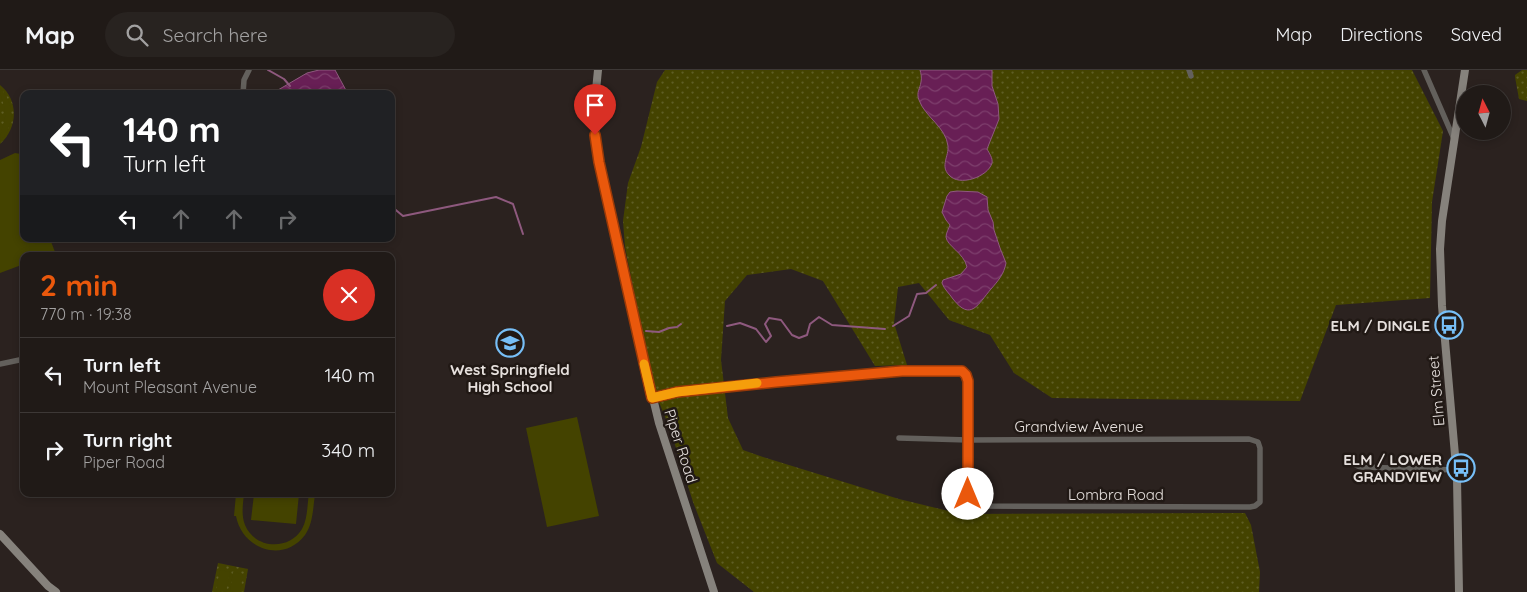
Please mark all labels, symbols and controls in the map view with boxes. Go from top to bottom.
search box [105,12,455,57]
text: Map [25,20,75,50]
icon: search [123,21,151,49]
text: Search here [163,23,268,47]
text: Map [1275,23,1312,46]
text: Directions [1340,23,1423,46]
text: Saved [1451,23,1502,46]
pin [574,84,616,135]
north arrow [1456,85,1511,140]
map controls [1456,85,1511,140]
icon: arrive [581,91,609,119]
text: 140 m [123,107,221,151]
icon: left [40,110,105,175]
text: Turn left [123,150,206,178]
icon: left [114,205,142,233]
icon: ahead [167,205,195,233]
icon: ahead [220,205,248,233]
icon: right [273,205,301,233]
text: 2 min [40,266,118,304]
button: close [323,269,375,321]
text: 770 m · 19:38 [40,304,132,324]
bus stop icon: ELM / DINGLE [1434,310,1464,340]
place label: ELM / DINGLE [1330,316,1430,335]
school or university icon: West Springfield High School [495,328,525,358]
text: Turn left [83,353,161,377]
street label: Elm Street [1423,355,1449,427]
place label: West Springfield High School [450,360,570,396]
icon: left [40,361,68,389]
text: 140 m [324,363,375,387]
text: Mount Pleasant Avenue [83,377,257,397]
street label: Piper Road [660,407,702,485]
street label: Grandview Avenue [1014,417,1144,436]
text: Turn right [83,428,172,452]
icon: right [40,436,68,464]
text: 340 m [321,438,375,462]
place label: ELM / LOWER GRANDVIEW [1343,450,1442,486]
text: Piper Road [83,452,165,472]
bus stop icon: ELM / LOWER GRANDVIEW [1446,453,1476,483]
position arrow [941,467,993,519]
street label: Lombra Road [1068,485,1164,504]

